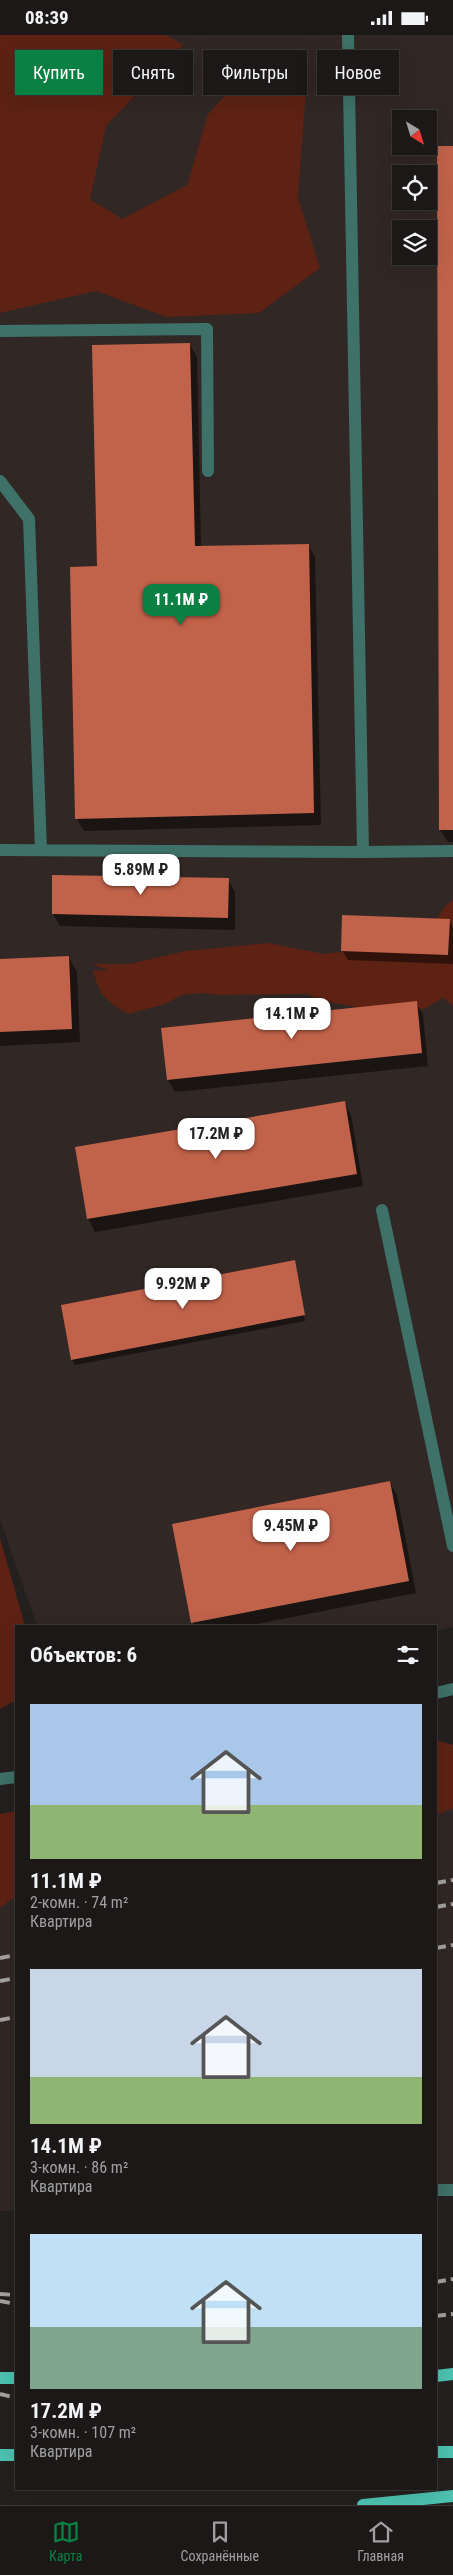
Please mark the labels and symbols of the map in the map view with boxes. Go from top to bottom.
north arrow [392,110,438,155]
pin: 11.1M ₽ [135,583,227,626]
pin: 5.89M ₽ [95,853,187,896]
pin: 14.1M ₽ [246,997,338,1040]
pin: 17.2M ₽ [170,1117,262,1160]
pin: 9.92M ₽ [137,1267,229,1310]
pin: 9.45M ₽ [245,1509,337,1552]

